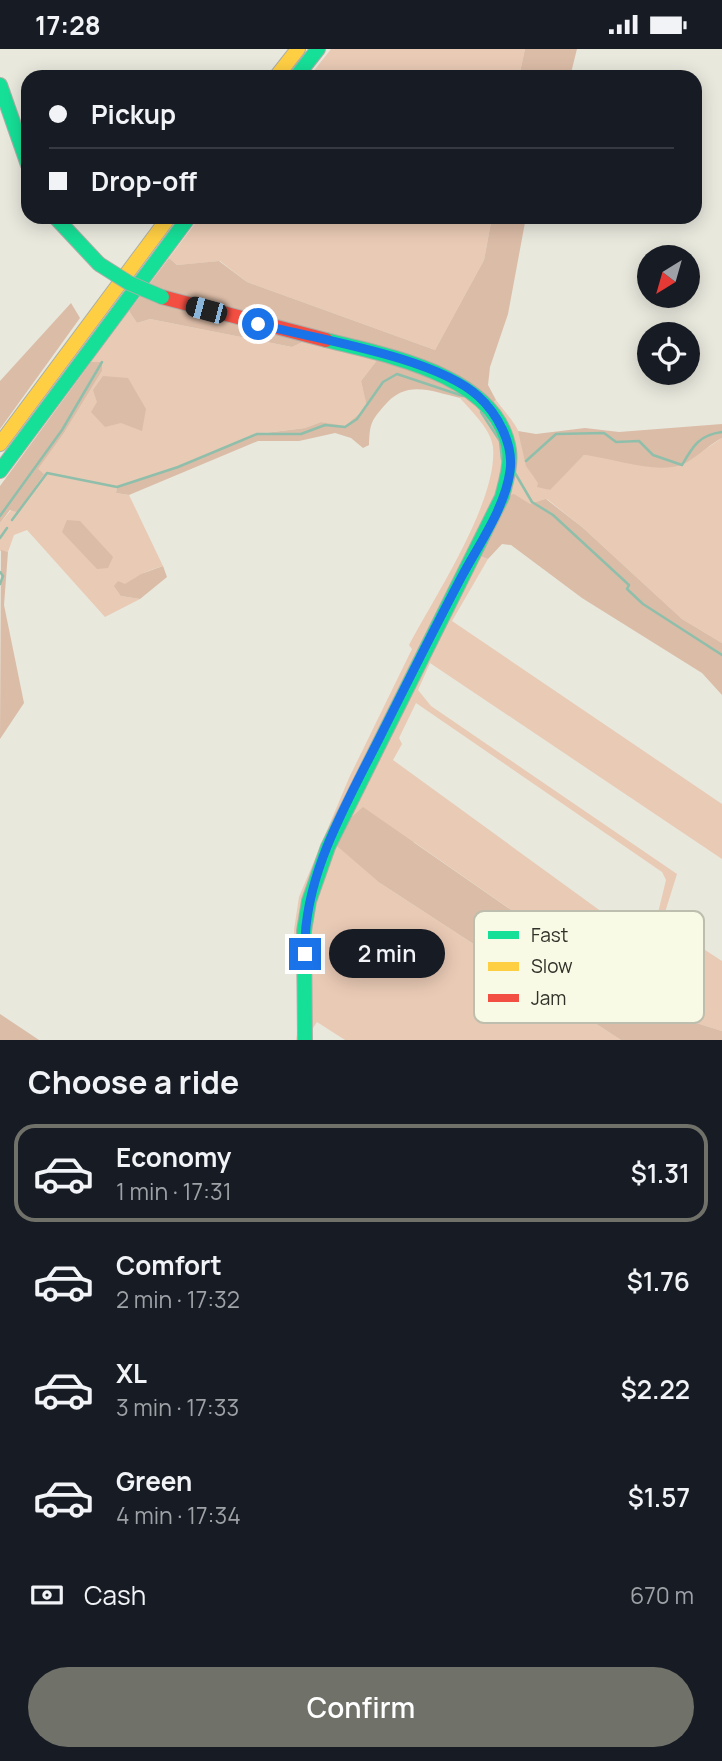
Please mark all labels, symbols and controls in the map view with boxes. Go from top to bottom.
text: 17:28 [35,7,101,43]
text: Pickup [91,96,176,132]
text: Drop-off [91,163,197,199]
north arrow [637,245,700,308]
map controls [637,245,700,385]
car [183,294,230,326]
route start [242,308,274,340]
button: locate [637,322,700,385]
legend [474,911,704,1023]
text: Fast [531,922,568,948]
callout: 2 min [330,929,445,979]
text: 2 min [358,937,416,969]
route end [289,938,321,970]
text: Slow [531,953,573,979]
text: Jam [531,985,566,1011]
text: Choose a ride [28,1060,239,1104]
text: Economy [116,1139,231,1175]
icon: car [32,1142,95,1205]
text: $1.31 [631,1155,690,1191]
text: 1 min · 17:31 [116,1175,232,1207]
text: Comfort [116,1247,222,1283]
icon: car [32,1250,95,1313]
text: $1.76 [627,1263,690,1299]
text: 2 min · 17:32 [116,1283,240,1315]
text: XL [116,1355,147,1391]
icon: car [32,1358,95,1421]
text: $2.22 [621,1371,690,1407]
text: 3 min · 17:33 [116,1391,239,1423]
text: Green [116,1463,192,1499]
icon: car [32,1466,95,1529]
text: $1.57 [628,1479,690,1515]
text: 4 min · 17:34 [116,1499,241,1531]
icon: cash [28,1576,66,1614]
text: Cash [84,1577,146,1613]
text: 670 m [630,1579,694,1611]
button: Confirm [28,1667,694,1747]

